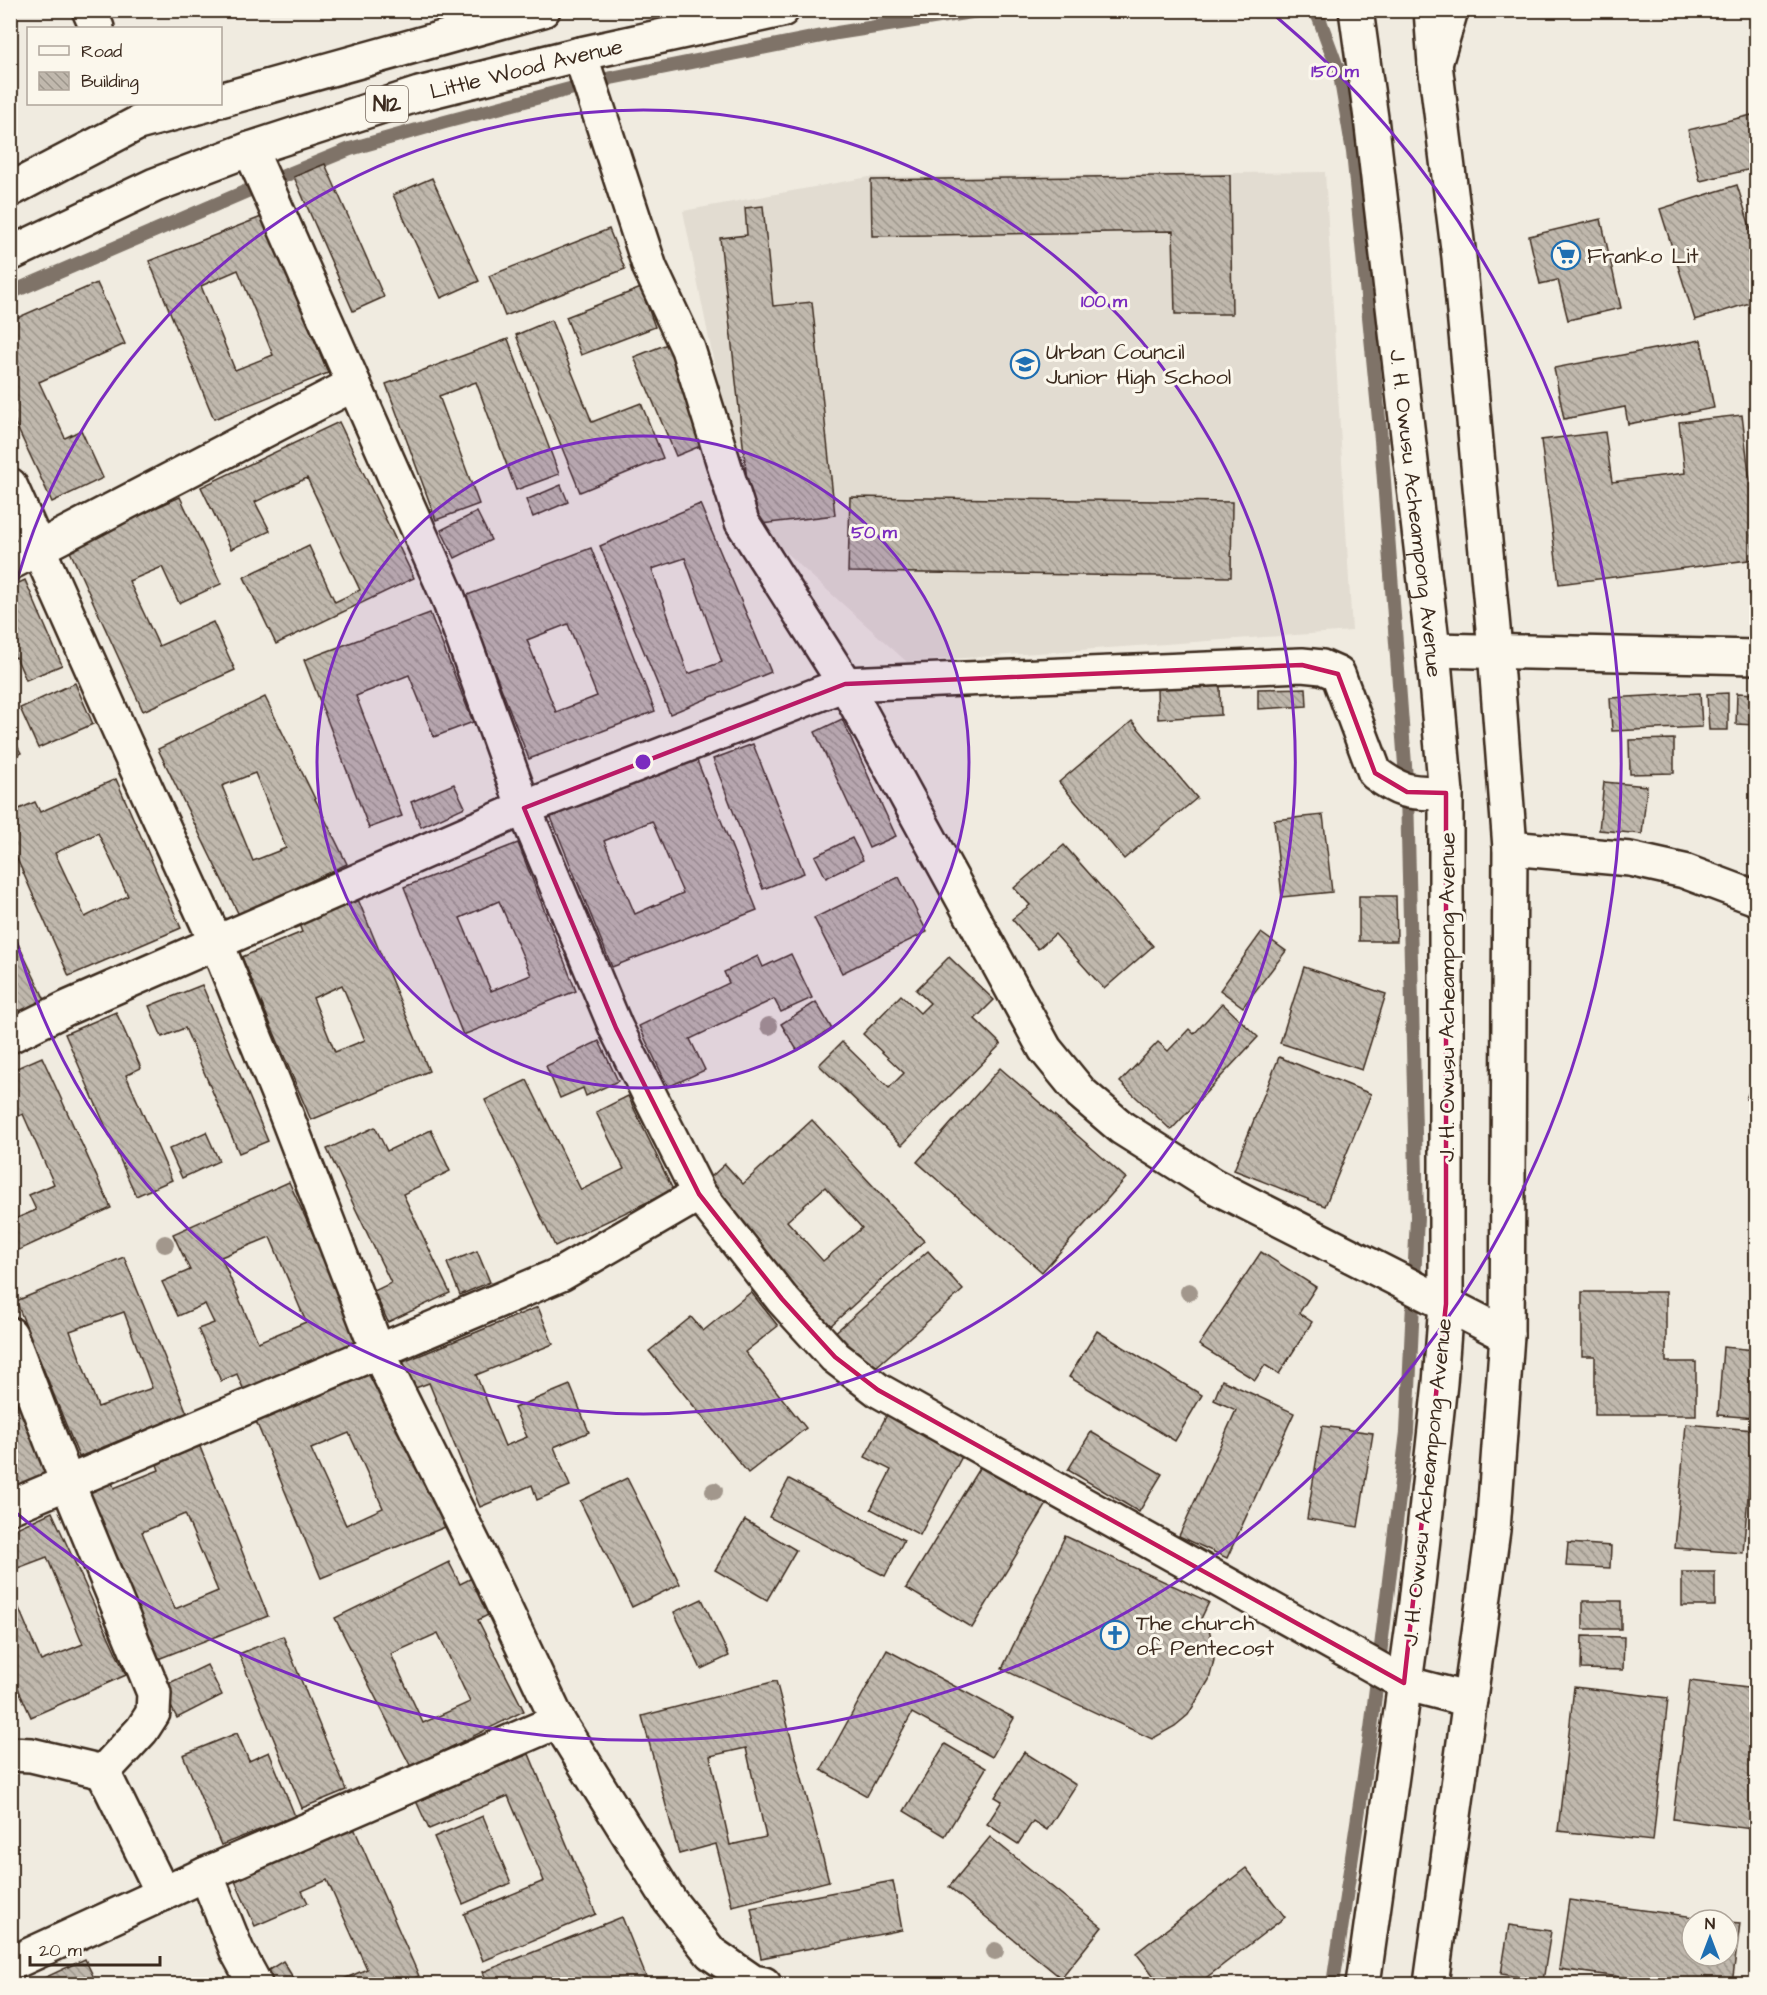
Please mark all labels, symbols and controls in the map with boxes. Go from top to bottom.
legend [27,27,222,105]
street label: Little Wood Avenue [427,31,626,108]
text: Road [81,39,122,64]
text: 150 m [1311,59,1360,84]
text: Building [81,69,139,95]
road number: N12 [366,86,408,122]
supermarket icon: Franko Lit [1550,239,1582,271]
place label: Franko Lit [1587,241,1699,272]
text: 100 m [1081,289,1128,314]
place label: Urban Council Junior High School [1046,337,1231,394]
school or university icon: Urban Council Junior High School [1009,348,1041,380]
street label: J. H. Owusu Acheampong Avenue [1381,348,1449,679]
text: 50 m [851,520,898,545]
centre of rings [633,752,653,772]
street label: J. H. Owusu Acheampong Avenue [1432,832,1464,1162]
street label: J. H. Owusu Acheampong Avenue [1395,1316,1461,1648]
place label: The church of Pentecost [1136,1608,1274,1664]
church icon: The church of Pentecost [1099,1619,1131,1651]
north arrow [1680,1908,1740,1968]
text: N [1705,1913,1715,1935]
scale bar [30,1929,160,1967]
text: 20 m [39,1938,82,1963]

